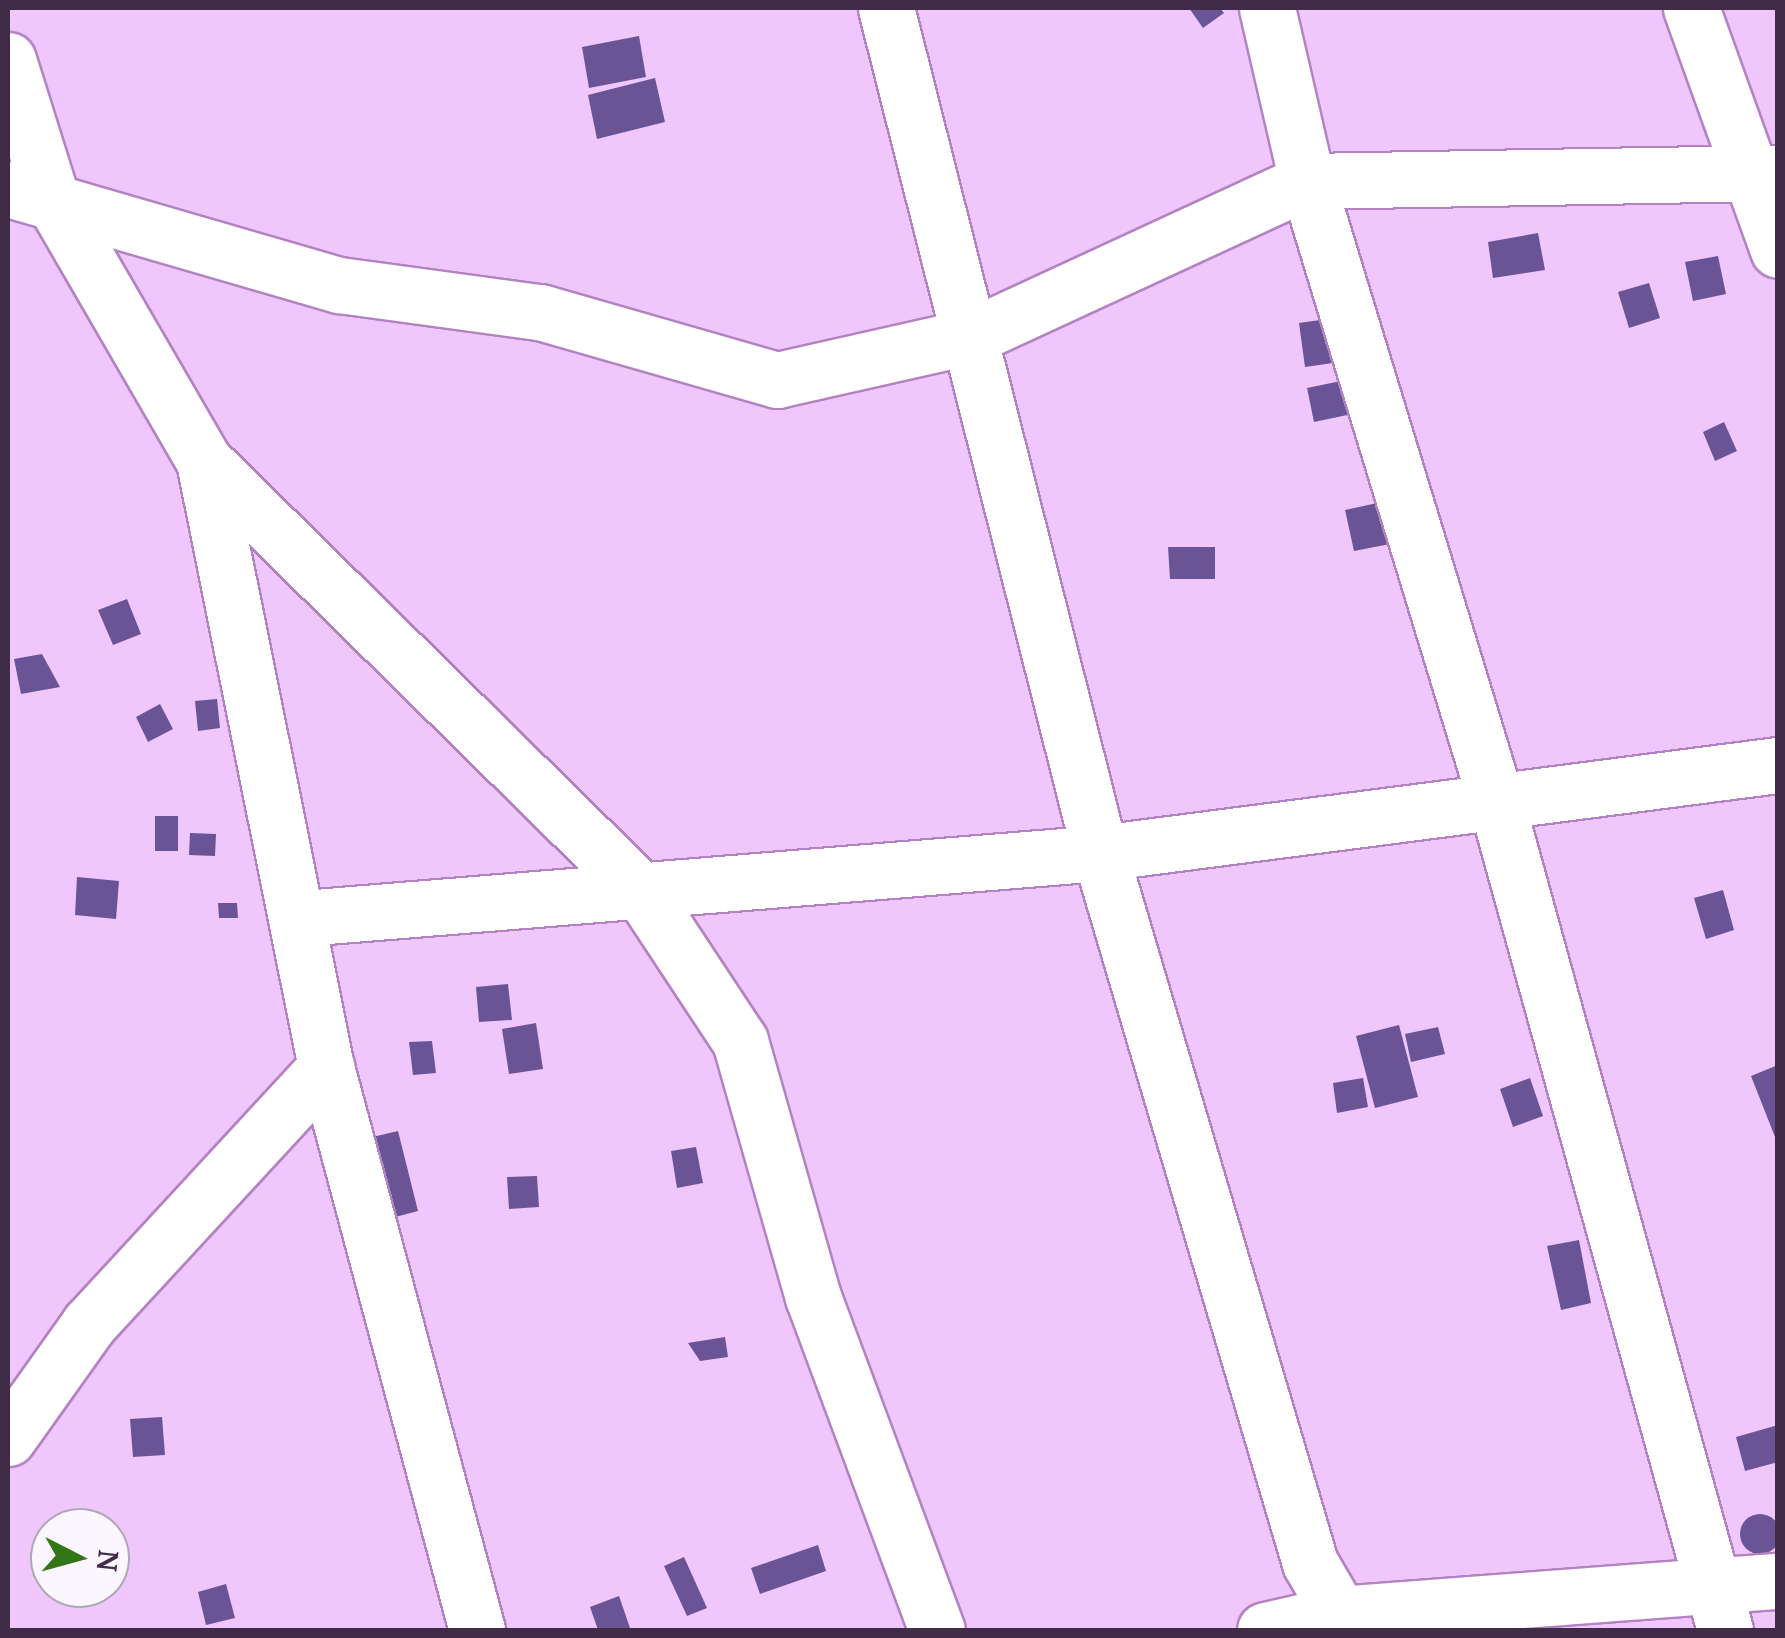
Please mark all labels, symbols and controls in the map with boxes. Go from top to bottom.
north arrow [30,1508,130,1608]
text: N [89,1548,128,1573]

